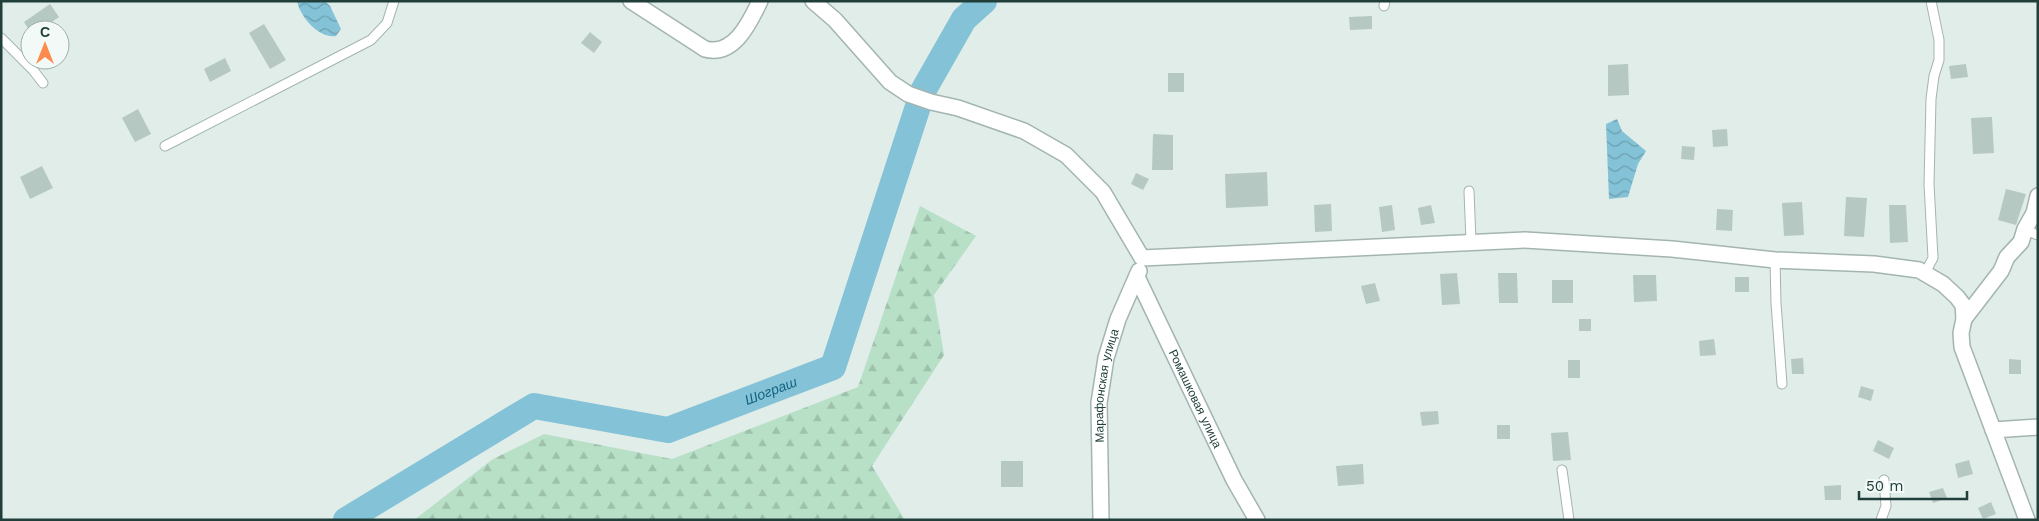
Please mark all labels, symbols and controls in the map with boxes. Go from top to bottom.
north arrow [20,20,70,70]
text: С [40,24,50,40]
street label: Марафонская улица [1092,327,1122,443]
street label: Ромашковая улица [1166,347,1225,451]
water label: Шограш [742,373,800,408]
scale bar [1859,468,1966,500]
text: 50 m [1866,477,1903,495]

